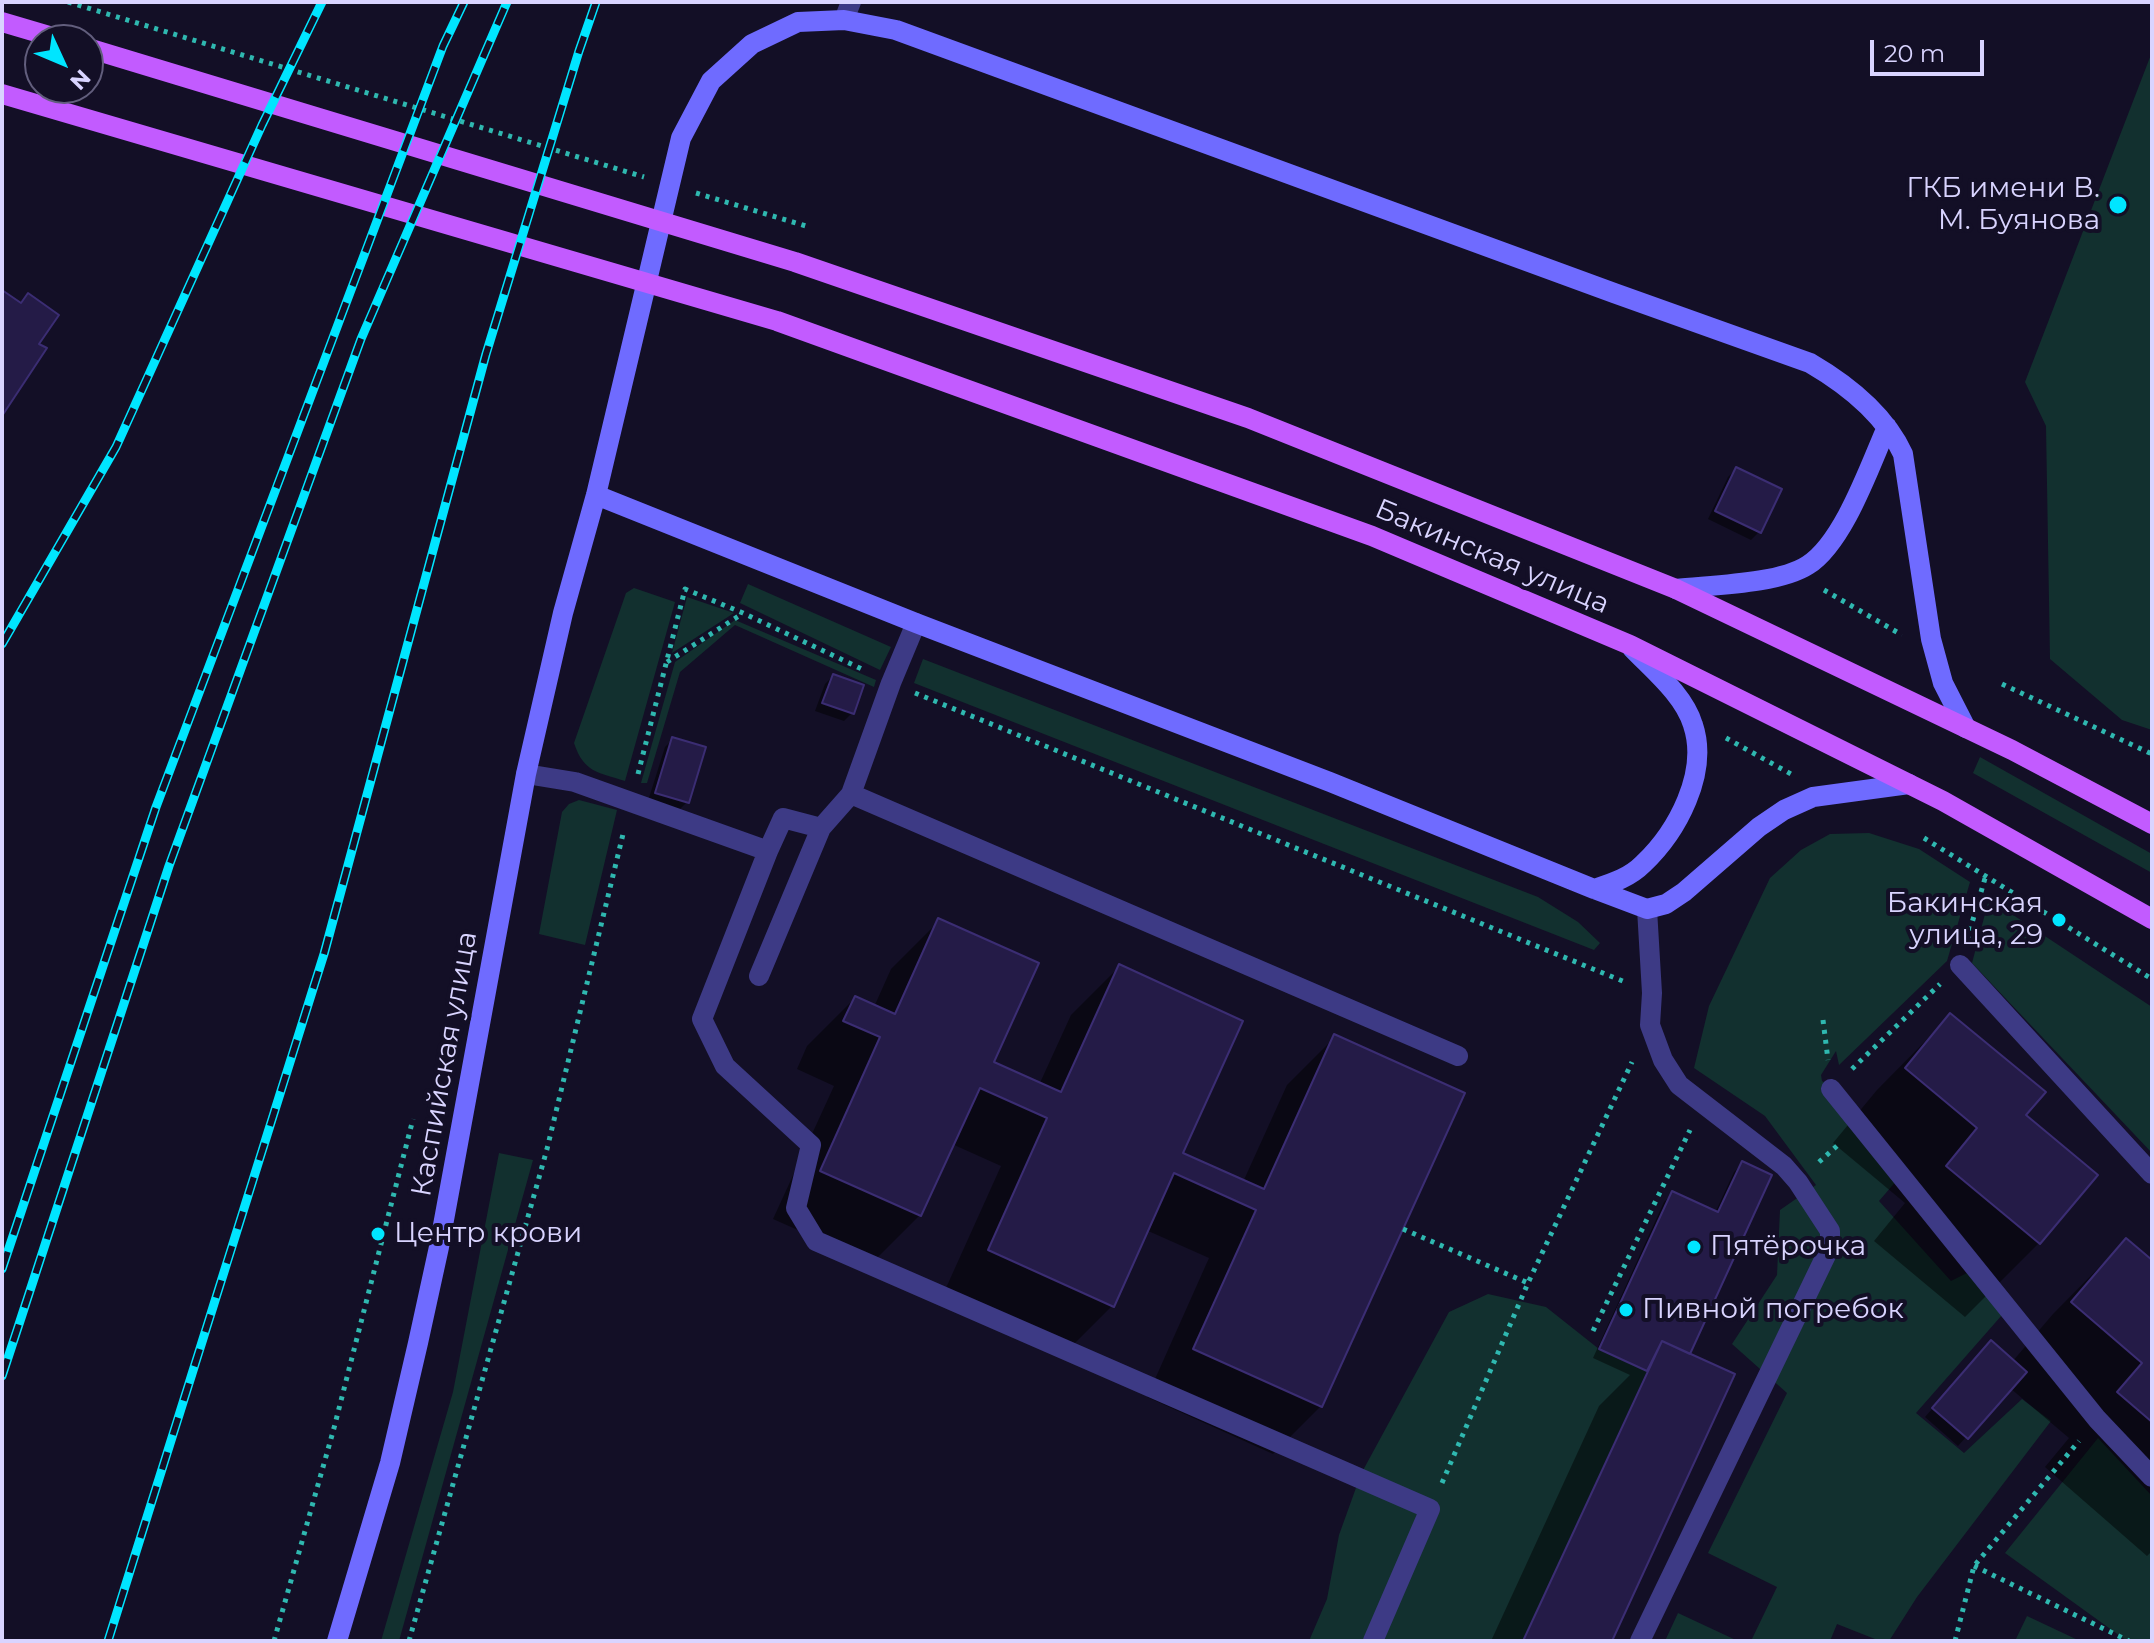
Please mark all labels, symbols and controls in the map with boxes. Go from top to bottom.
north arrow [24,24,104,104]
scale bar [1874,24,1988,74]
text: 20 m [1884,39,1945,68]
text: N [64,64,96,95]
place label: ГКБ имени В. М. Буянова [1906,172,2100,238]
marker: ГКБ имени В. М. Буянова [2107,194,2129,216]
street label: Бакинская улица [1370,493,1614,621]
place label: Бакинская улица, 29 [1887,887,2043,953]
marker: Бакинская улица, 29 [2050,911,2068,929]
street label: Каспийская улица [405,929,485,1199]
place label: Центр крови [394,1217,582,1251]
marker: Центр крови [369,1225,387,1243]
place label: Пятёрочка [1710,1230,1866,1264]
marker: Пятёрочка [1685,1238,1703,1256]
place label: Пивной погребок [1642,1293,1904,1327]
marker: Пивной погребок [1617,1301,1635,1319]

